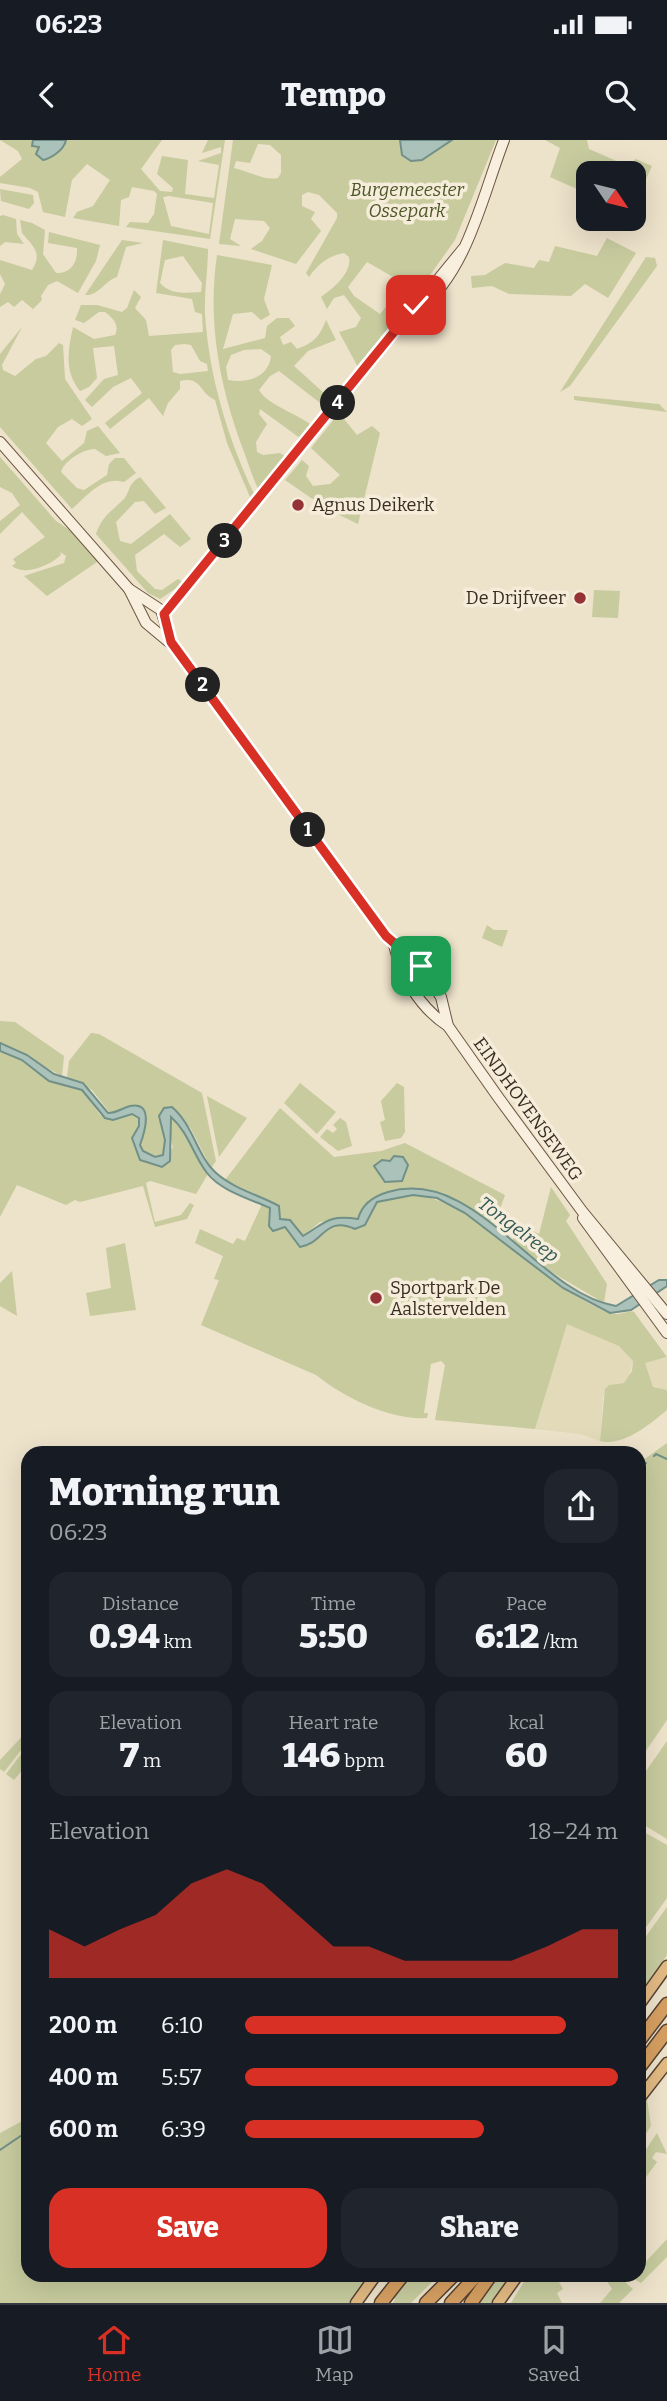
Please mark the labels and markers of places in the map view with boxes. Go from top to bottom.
pin [386,275,446,335]
pin: 4 [320,386,356,420]
place label: Agnus Deikerk [312,494,435,516]
marker: Agnus Deikerk [290,497,306,513]
pin: 3 [208,524,243,558]
place label: De Drijfveer [466,587,566,609]
marker: De Drijfveer [572,590,588,606]
pin: 2 [186,668,220,702]
pin: 1 [290,812,326,848]
pin [391,936,451,996]
place label: Sportpark De Aalstervelden [390,1277,507,1320]
marker: Sportpark De Aalstervelden [368,1290,384,1306]

